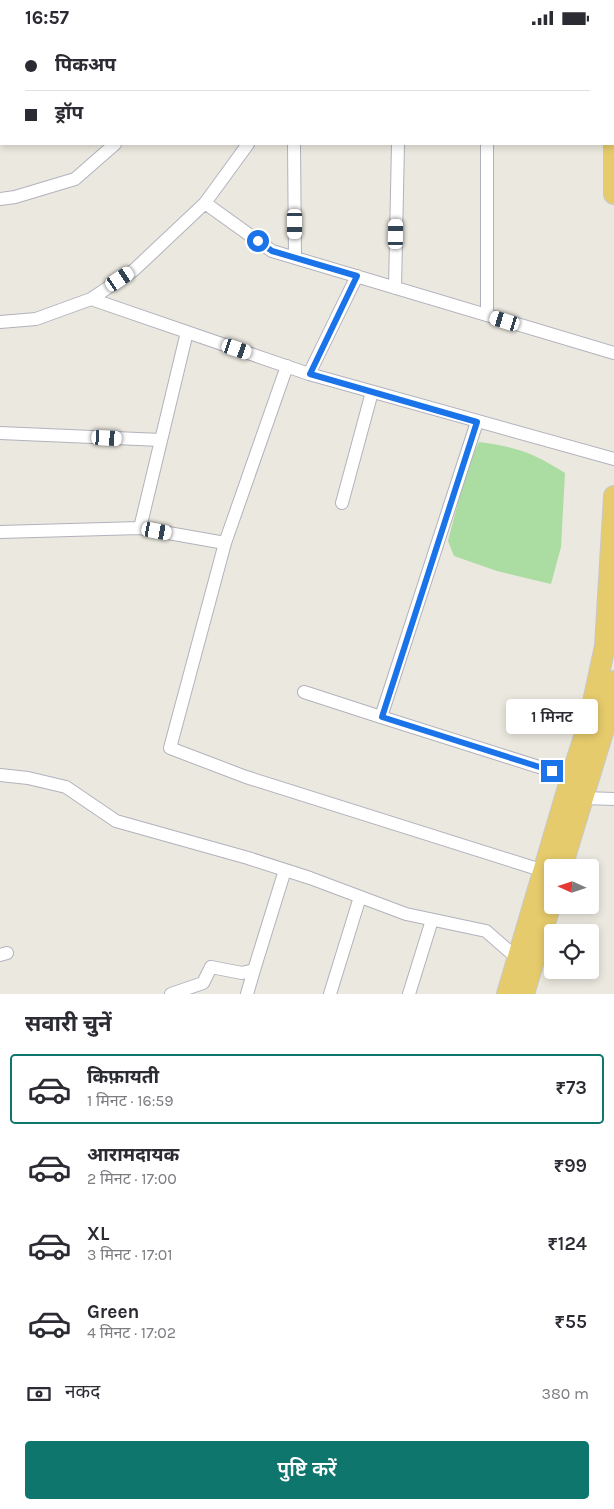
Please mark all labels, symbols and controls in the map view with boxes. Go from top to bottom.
text: 16:57 [25,7,69,29]
text: पिकअप [55,54,116,76]
text: ड्रॉप [55,102,83,124]
car [287,209,302,239]
car [388,219,403,249]
route start [247,230,269,252]
car [103,264,136,294]
car [488,309,521,333]
car [220,337,253,361]
car [91,430,122,446]
car [140,521,173,541]
callout: 1 मिनट [506,699,598,733]
text: 1 मिनट [531,707,573,726]
route end [541,760,563,782]
north arrow [544,859,599,914]
map controls [544,859,599,979]
button: locate [544,924,599,979]
text: सवारी चुनें [25,1011,112,1037]
text: किफ़ायती [87,1066,159,1088]
icon: car [27,1067,72,1112]
text: ₹73 [555,1077,587,1099]
text: 1 मिनट · 16:59 [87,1091,174,1110]
text: आरामदायक [87,1144,179,1166]
icon: car [27,1145,72,1190]
text: ₹99 [553,1155,587,1177]
text: 2 मिनट · 17:00 [87,1169,177,1188]
icon: car [27,1223,72,1268]
text: XL [87,1223,109,1245]
text: ₹124 [547,1233,587,1255]
text: 3 मिनट · 17:01 [87,1245,173,1264]
icon: car [27,1301,72,1346]
text: Green [87,1301,139,1323]
text: ₹55 [554,1311,587,1333]
text: 4 मिनट · 17:02 [87,1323,176,1342]
icon: cash [25,1380,53,1408]
text: नकद [65,1381,100,1403]
text: 380 m [541,1384,589,1403]
button: पुष्टि करें [25,1441,589,1499]

